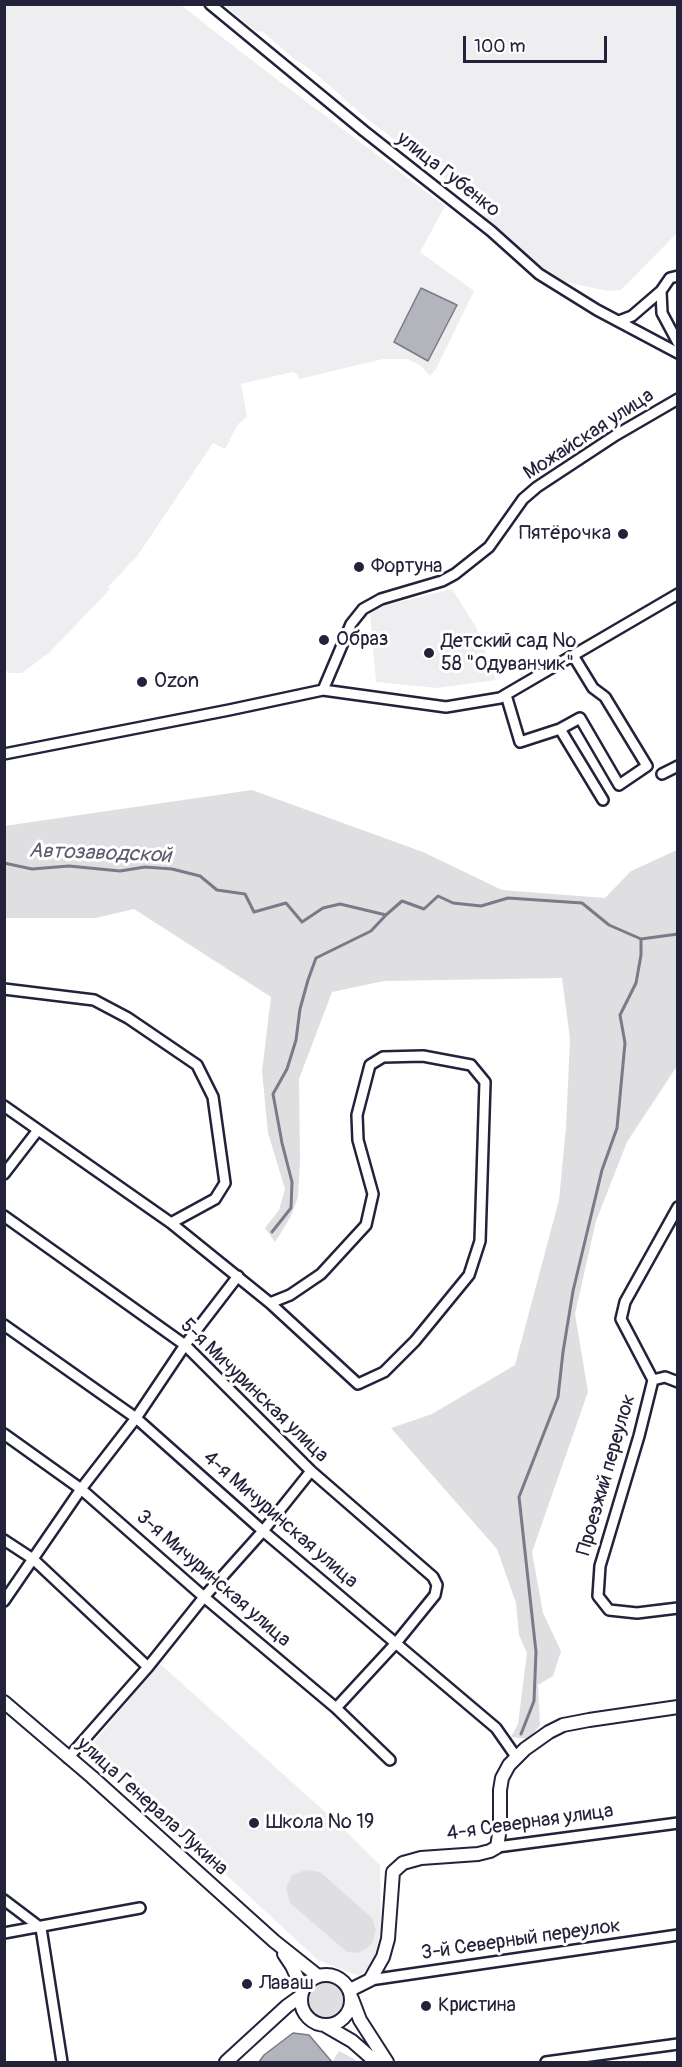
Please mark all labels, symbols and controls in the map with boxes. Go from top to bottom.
scale bar [466,24,610,62]
text: 100 m [474,35,526,58]
street label: улица Губенко [392,127,504,223]
street label: Можайская улица [519,384,659,486]
place label: Пятёрочка [519,522,611,546]
marker: Пятёрочка [616,527,630,541]
place label: Фортуна [371,555,442,579]
marker: Фортуна [352,560,366,574]
place label: Образ [336,628,389,652]
place label: Детский сад № 58 "Одуванчик" [441,630,576,677]
marker: Образ [317,633,331,647]
marker: Детский сад № 58 "Одуванчик" [422,646,436,660]
place label: Ozon [154,670,199,694]
marker: Ozon [135,675,149,689]
water label: Автозаводской [28,839,172,869]
street label: 5-я Мичуринская улица [175,1314,333,1468]
street label: Проезжий переулок [572,1392,642,1558]
street label: 4-я Мичуринская улица [198,1446,362,1594]
street label: 3-я Мичуринская улица [131,1505,295,1653]
street label: улица Генерала Лукина [71,1733,233,1881]
street label: 4-я Северная улица [445,1799,615,1847]
place label: Школа № 19 [266,1811,374,1835]
marker: Школа № 19 [247,1816,261,1830]
street label: 3-й Северный переулок [420,1914,622,1966]
place label: Лаваш [259,1972,314,1996]
marker: Лаваш [240,1977,254,1991]
place label: Кристина [438,1994,516,2018]
marker: Кристина [419,1999,433,2013]

